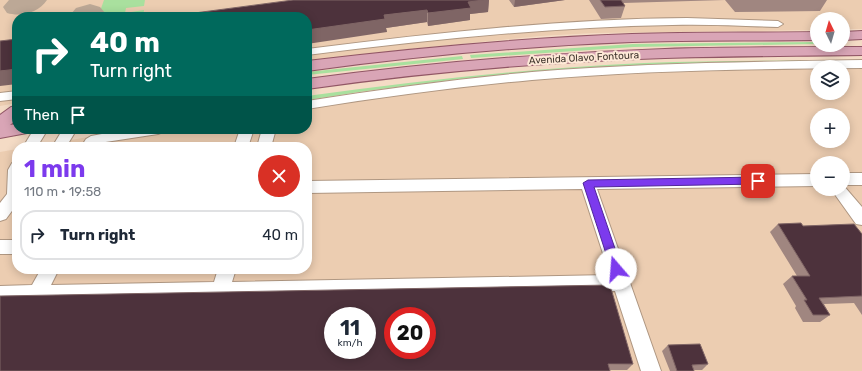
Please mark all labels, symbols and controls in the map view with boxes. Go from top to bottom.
north arrow [810,12,850,52]
map controls [810,12,850,196]
text: 40 m [90,26,160,59]
icon: right [24,28,76,80]
street label: Avenida Olavo Fontoura [529,49,639,67]
text: Turn right [90,60,172,82]
button: layers [810,60,850,100]
icon: arrive [67,104,89,126]
text: Then [24,106,59,124]
button: + [810,108,850,148]
text: 1 min [24,155,85,183]
button: close [258,155,300,197]
button: − [810,156,850,196]
pin [741,164,775,198]
icon: arrive [747,170,769,192]
text: 110 m · 19:58 [24,184,101,199]
icon: right [26,224,48,246]
text: Turn right [60,226,135,244]
text: 40 m [262,226,298,244]
position arrow [595,248,637,290]
speed limit sign: 20 [384,307,436,359]
text: 11 [340,316,360,340]
text: km/h [338,337,362,349]

